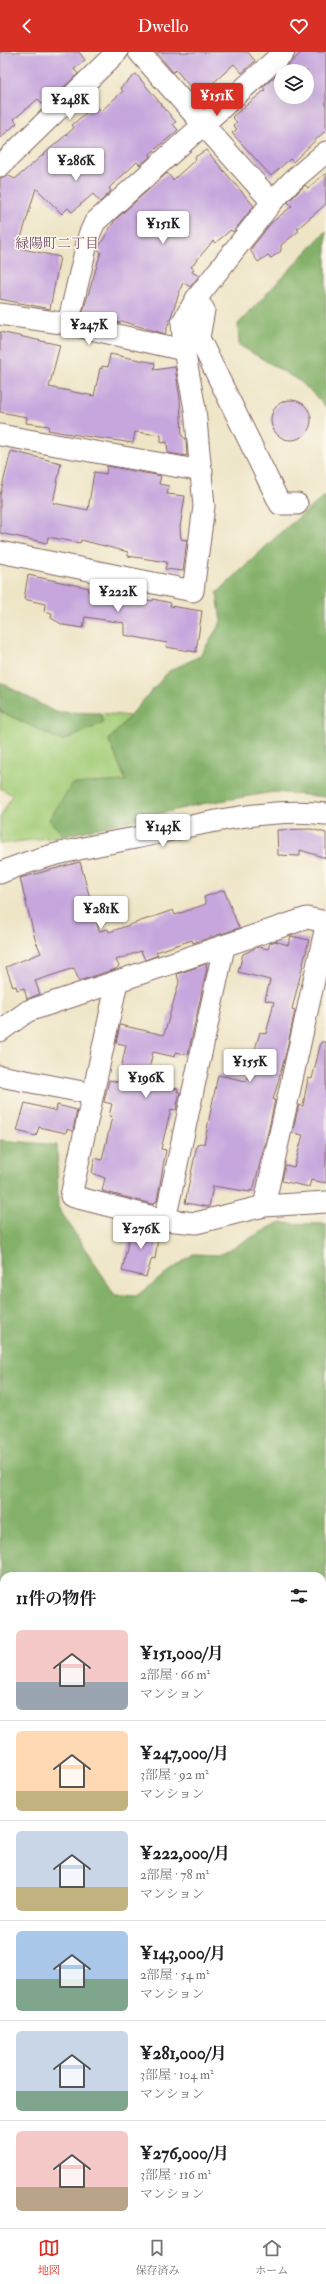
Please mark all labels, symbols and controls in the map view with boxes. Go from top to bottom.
icon: back [16,15,38,37]
text: Dwello [138,15,188,38]
icon: heart [288,15,310,37]
map controls [274,64,314,104]
button: layers [274,64,314,104]
pin: ¥151K [189,83,245,117]
pin: ¥248K [42,87,98,121]
text: ¥151K [200,88,234,104]
text: ¥248K [51,92,89,108]
pin: ¥286K [48,148,104,182]
text: ¥286K [57,153,95,169]
pin: ¥151K [135,211,191,245]
text: ¥151K [146,216,180,232]
district label: 緑陽町二丁目 [15,235,99,252]
pin: ¥247K [61,312,117,346]
text: ¥247K [70,317,108,333]
pin: ¥222K [90,579,146,613]
text: ¥222K [99,584,137,600]
pin: ¥143K [135,814,191,848]
text: ¥143K [145,819,181,835]
pin: ¥281K [73,896,129,930]
text: ¥281K [83,901,119,917]
pin: ¥155K [222,1049,278,1083]
text: ¥155K [233,1054,267,1070]
pin: ¥196K [118,1065,174,1099]
text: ¥196K [128,1070,164,1086]
pin: ¥276K [113,1216,169,1250]
text: ¥276K [122,1221,160,1237]
icon: filters [288,1585,310,1607]
text: 11件の物件 [16,1588,96,1609]
text: ¥151,000/月 [140,1643,224,1664]
icon: home [48,1646,96,1694]
text: 2部屋 · 66 m² [140,1667,210,1683]
text: マンション [140,1686,204,1702]
text: ¥247,000/月 [140,1743,229,1764]
icon: home [48,1747,96,1795]
text: 3部屋 · 92 m² [140,1767,209,1783]
text: マンション [140,1786,204,1802]
text: ¥222,000/月 [140,1843,230,1864]
icon: home [48,1847,96,1895]
text: 2部屋 · 78 m² [140,1867,209,1883]
text: マンション [140,1886,204,1902]
text: ¥143,000/月 [140,1943,226,1964]
icon: home [48,1947,96,1995]
text: 2部屋 · 54 m² [140,1967,210,1983]
text: マンション [140,1986,204,2002]
text: ¥281,000/月 [140,2043,227,2064]
icon: home [48,2047,96,2095]
text: 3部屋 · 104 m² [140,2067,214,2083]
text: マンション [140,2086,204,2102]
text: ¥276,000/月 [140,2143,229,2164]
icon: home [48,2147,96,2195]
text: 3部屋 · 116 m² [140,2167,211,2183]
text: マンション [140,2186,204,2202]
tab: 地図 [38,2237,60,2277]
tab: 保存済み [135,2237,179,2277]
tab: ホーム [255,2237,288,2277]

